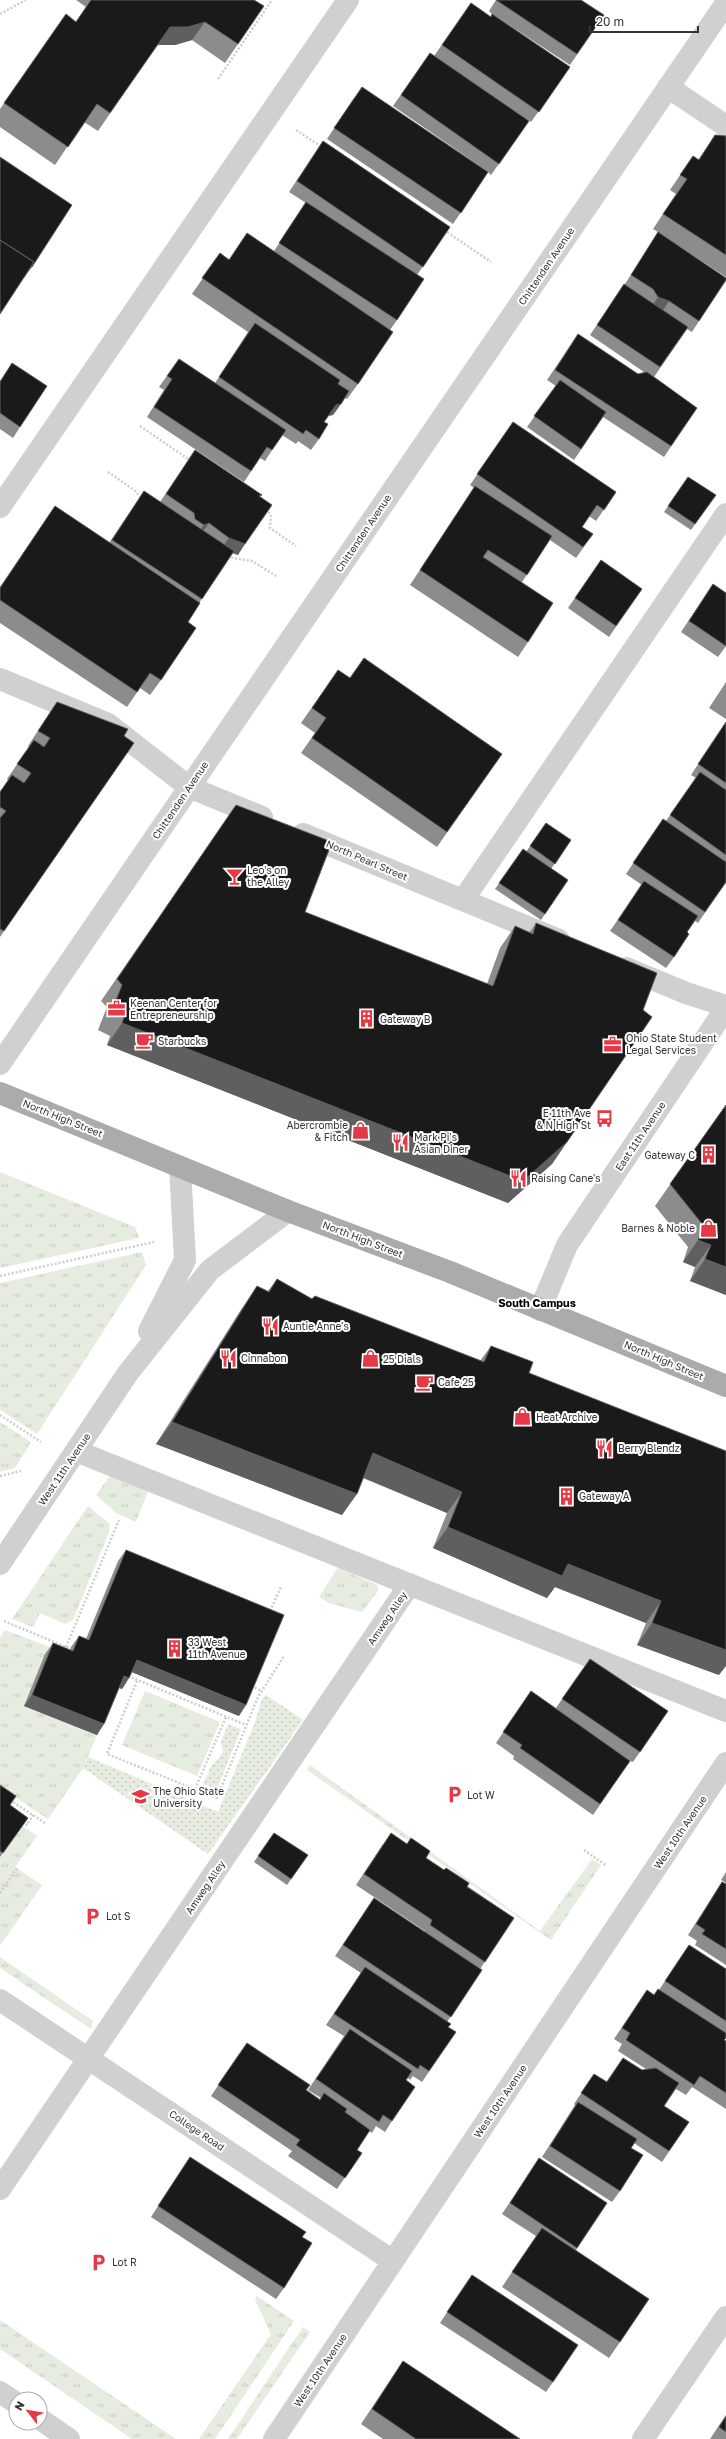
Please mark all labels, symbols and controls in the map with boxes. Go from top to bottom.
scale bar [590,8,698,34]
text: 20 m [596,14,624,29]
street label: Chittenden Avenue [515,225,577,307]
street label: Chittenden Avenue [332,492,394,574]
street label: Chittenden Avenue [149,759,211,841]
street label: North Pearl Street [324,837,410,883]
place label: Leo's on the Alley [247,864,290,888]
bar icon: Leo's on the Alley [224,866,244,886]
place label: Keenan Center for Entrepreneurship [130,997,217,1021]
office icon: Keenan Center for Entrepreneurship [107,999,127,1019]
building icon: Gateway B [357,1009,377,1029]
place label: Gateway B [380,1013,431,1025]
cafe icon: Starbucks [135,1031,155,1051]
place label: Ohio State Student Legal Services [626,1032,717,1056]
office icon: Ohio State Student Legal Services [603,1034,623,1054]
place label: Starbucks [158,1035,206,1047]
street label: North High Street [21,1097,105,1139]
street label: East 11th Avenue [612,1099,668,1173]
place label: E 11th Ave & N High St [536,1107,591,1131]
bus stop icon: E 11th Ave & N High St [594,1109,614,1129]
place label: Abercrombie & Fitch [287,1119,348,1143]
shop icon: Abercrombie & Fitch [351,1121,371,1141]
place label: Mark Pi's Asian Diner [414,1131,469,1155]
restaurant icon: Mark Pi's Asian Diner [391,1133,411,1153]
building icon: Gateway C [698,1145,718,1165]
place label: Gateway C [644,1149,695,1161]
restaurant icon: Raising Cane's [508,1168,528,1188]
place label: Raising Cane's [531,1172,601,1184]
street label: North High Street [321,1218,405,1260]
shop icon: Barnes & Noble [698,1218,718,1238]
place label: Barnes & Noble [621,1222,695,1234]
district label: South Campus [498,1296,576,1309]
restaurant icon: Auntie Anne's [260,1316,280,1336]
place label: Auntie Anne's [283,1320,349,1332]
street label: North High Street [623,1338,705,1382]
restaurant icon: Cinnabon [218,1348,238,1368]
shop icon: 25 Dials [360,1349,380,1369]
place label: Cinnabon [241,1352,287,1364]
place label: 25 Dials [383,1353,421,1365]
cafe icon: Cafe 25 [415,1372,435,1392]
place label: Cafe 25 [438,1376,474,1388]
shop icon: Heat Archive [513,1407,533,1427]
place label: Heat Archive [536,1411,598,1423]
street label: West 11th Avenue [35,1430,93,1507]
restaurant icon: Berry Blendz [595,1438,615,1458]
place label: Berry Blendz [618,1442,680,1454]
building icon: Gateway A [556,1486,576,1506]
place label: Gateway A [579,1490,630,1502]
street label: Amweg Alley [365,1589,410,1647]
place label: 33 West 11th Avenue [188,1636,246,1660]
building icon: 33 West 11th Avenue [165,1638,185,1658]
place label: The Ohio State University [153,1785,224,1809]
parking icon: Lot W [444,1785,464,1805]
school or university icon: The Ohio State University [130,1787,150,1807]
place label: Lot W [467,1789,495,1801]
street label: West 10th Avenue [651,1793,709,1871]
street label: Amweg Alley [183,1858,228,1916]
parking icon: Lot S [83,1906,103,1926]
place label: Lot S [106,1910,131,1922]
street label: West 10th Avenue [471,2062,529,2140]
street label: College Road [167,2107,227,2153]
parking icon: Lot R [89,2252,109,2272]
place label: Lot R [112,2256,137,2268]
street label: West 10th Avenue [291,2331,349,2409]
north arrow [8,2391,48,2431]
text: N [11,2399,27,2413]

